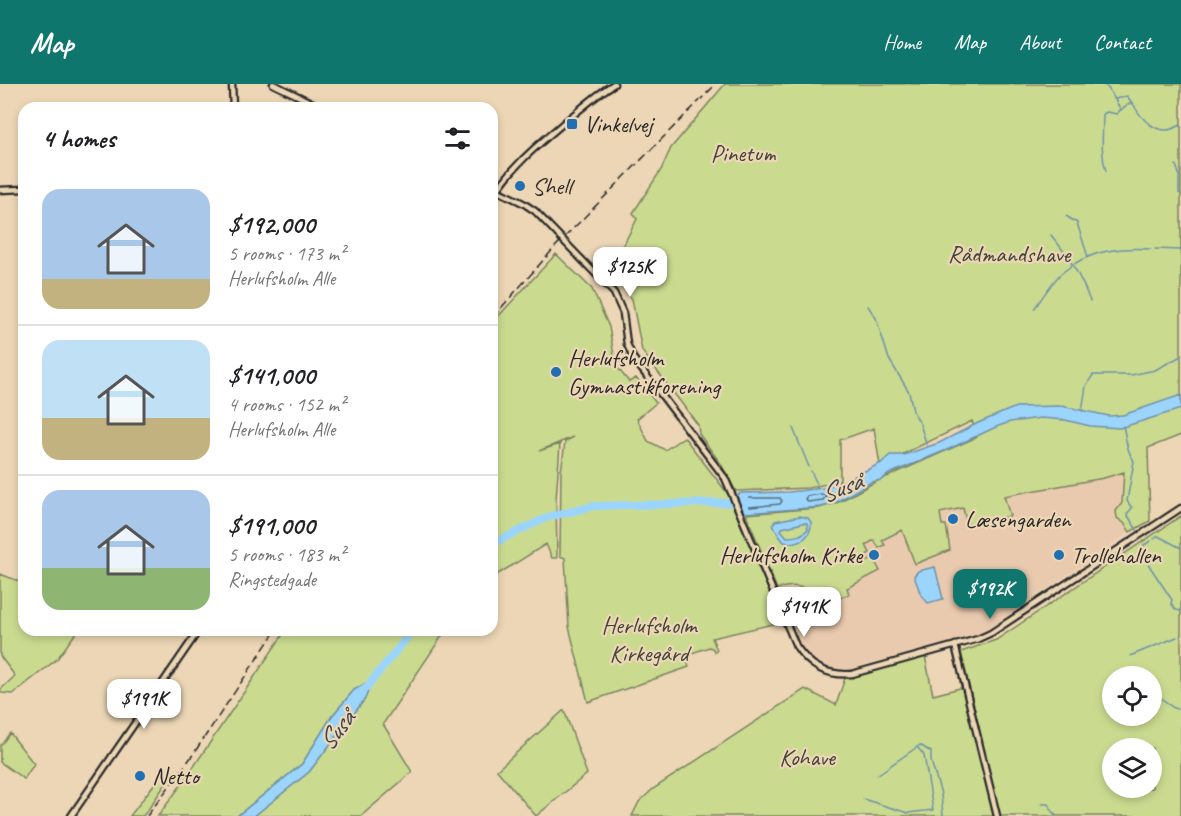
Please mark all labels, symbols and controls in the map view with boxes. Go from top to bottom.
text: Map [30,25,73,60]
text: Home [883,29,921,55]
text: Map [954,29,986,55]
text: About [1019,29,1061,55]
text: Contact [1094,29,1151,55]
place label: Vinkelvej [584,109,655,139]
marker: Vinkelvej [565,117,579,131]
text: 4 homes [42,122,115,155]
icon: filters [441,122,474,155]
park label: Pinetum [711,138,776,168]
place label: Shell [532,171,575,201]
marker: Shell [513,179,527,193]
text: $192,000 [228,208,315,241]
icon: home [90,213,162,285]
park label: Rådmandshave [948,239,1073,269]
text: 5 rooms · 173 m² [228,241,345,266]
pin: $125K [588,247,672,298]
text: $125K [607,254,653,279]
text: Herlufsholm Alle [228,266,335,291]
place label: Herlufsholm Gymnastikforening [568,343,722,401]
text: $141,000 [228,359,315,392]
icon: home [90,364,162,436]
marker: Herlufsholm Gymnastikforening [549,365,563,379]
text: 4 rooms · 152 m² [228,392,345,417]
text: Herlufsholm Alle [228,417,335,442]
water label: Suså [816,463,872,510]
place label: Læsengarden [965,504,1072,534]
text: $191,000 [228,509,315,542]
marker: Læsengarden [946,512,960,526]
icon: home [90,514,162,586]
place label: Herlufsholm Kirke [719,540,864,570]
place label: Trollehallen [1071,540,1162,570]
text: 5 rooms · 183 m² [228,542,345,567]
marker: Herlufsholm Kirke [867,548,881,562]
marker: Trollehallen [1052,548,1066,562]
text: Ringstedgade [228,567,316,592]
pin: $192K [948,569,1032,620]
text: $192K [967,576,1013,601]
pin: $141K [762,587,846,638]
text: $141K [781,594,827,619]
park label: Herlufsholm Kirkegård [602,610,699,668]
map controls [1102,666,1162,798]
button: locate [1102,666,1162,726]
pin: $191K [102,679,186,730]
text: $191K [121,686,167,711]
water label: Suså [310,699,366,757]
button: layers [1102,738,1162,798]
park label: Kohave [779,742,837,772]
place label: Netto [152,761,201,791]
marker: Netto [133,769,147,783]

